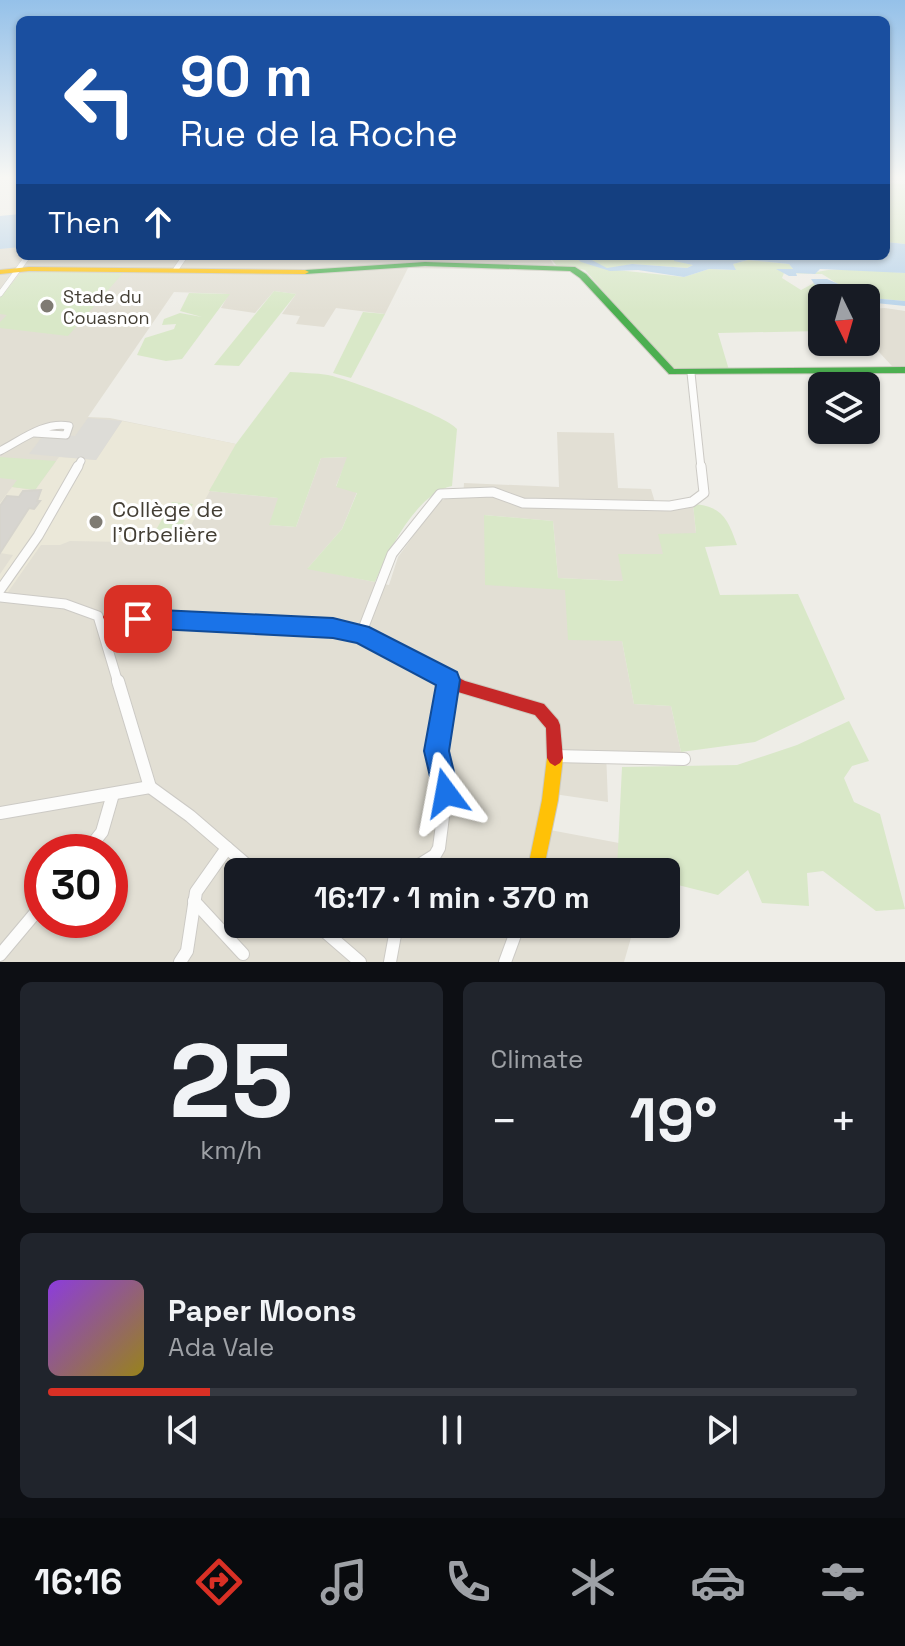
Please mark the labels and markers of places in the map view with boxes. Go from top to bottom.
place label: Stade du Couasnon [63,285,150,329]
marker: Stade du Couasnon [38,297,56,315]
place label: Collège de l'Orbelière [112,495,224,548]
marker: Collège de l'Orbelière [87,513,105,531]
pin [104,585,172,653]

